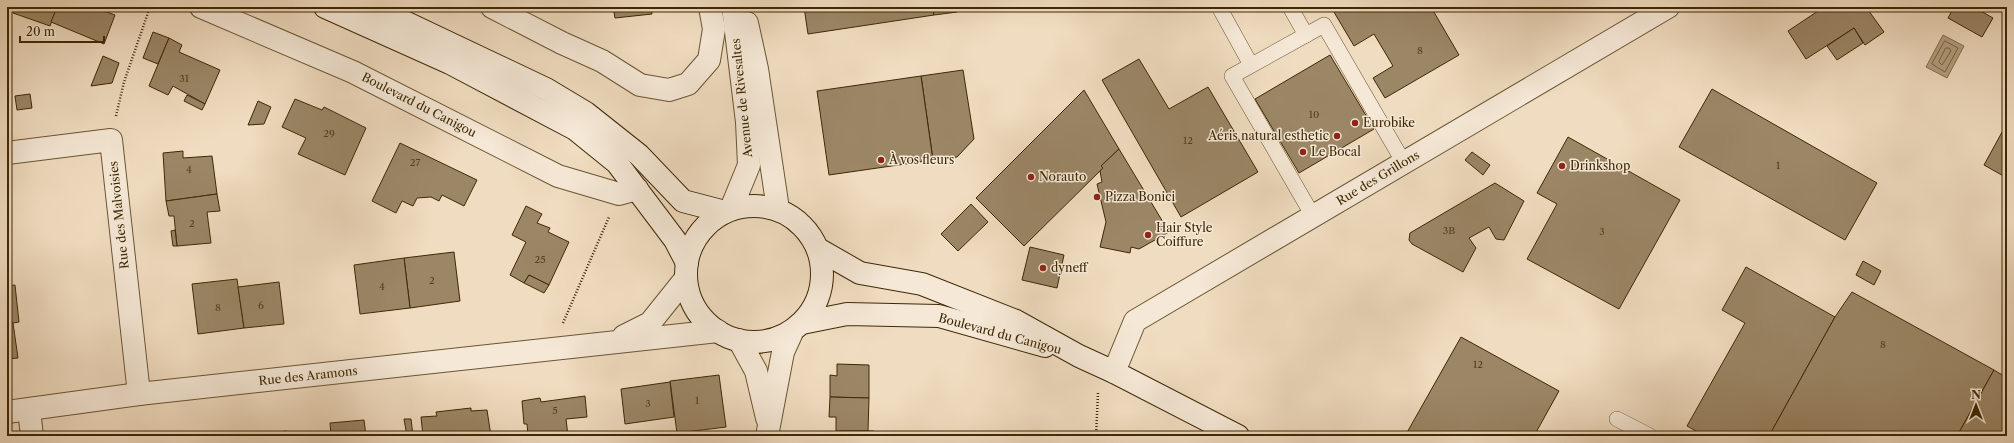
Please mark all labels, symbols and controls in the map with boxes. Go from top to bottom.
scale bar [20,18,104,44]
text: 20 m [26,24,55,39]
street label: Avenue de Rivesaltes [728,38,755,159]
house number: 8 [1417,44,1423,57]
street label: Boulevard du Canigou [359,69,480,140]
house number: 31 [179,72,190,85]
house number: 10 [1309,108,1319,121]
place label: Eurobike [1363,115,1415,130]
marker: Eurobike [1350,118,1360,128]
house number: 29 [323,127,335,140]
place label: Aéris natural esthetic [1207,128,1329,143]
marker: Aéris natural esthetic [1332,131,1342,141]
house number: 12 [1183,134,1193,147]
place label: Le Bocal [1311,144,1361,159]
marker: Le Bocal [1298,147,1308,157]
street label: Rue des Grillons [1334,147,1422,208]
place label: À vos fleurs [888,151,954,167]
marker: À vos fleurs [876,155,886,165]
house number: 27 [410,156,420,169]
place label: Drinkshop [1570,158,1630,173]
house number: 1 [1776,159,1781,172]
street label: Rue des Malvoisies [105,160,132,270]
marker: Drinkshop [1557,161,1567,171]
house number: 4 [186,163,192,176]
place label: Norauto [1039,169,1086,184]
marker: Norauto [1026,172,1036,182]
place label: Pizza Bonici [1105,189,1176,204]
marker: Pizza Bonici [1092,192,1102,202]
house number: 2 [189,217,195,230]
place label: Hair Style Coiffure [1156,220,1213,249]
house number: 3B [1443,224,1455,237]
house number: 3 [1599,225,1605,238]
marker: Hair Style Coiffure [1143,230,1153,240]
house number: 25 [534,253,546,266]
place label: dyneff [1051,260,1089,275]
marker: dyneff [1038,263,1048,273]
house number: 2 [429,274,435,287]
house number: 4 [379,280,385,293]
house number: 6 [258,299,264,312]
house number: 8 [215,301,221,314]
street label: Boulevard du Canigou [937,310,1064,357]
house number: 8 [1880,338,1886,351]
house number: 12 [1473,358,1483,371]
street label: Rue des Aramons [258,363,358,388]
north arrow [1956,385,1996,425]
text: N [1971,388,1981,402]
house number: 1 [695,394,700,407]
house number: 3 [645,397,651,410]
house number: 5 [552,404,558,417]

